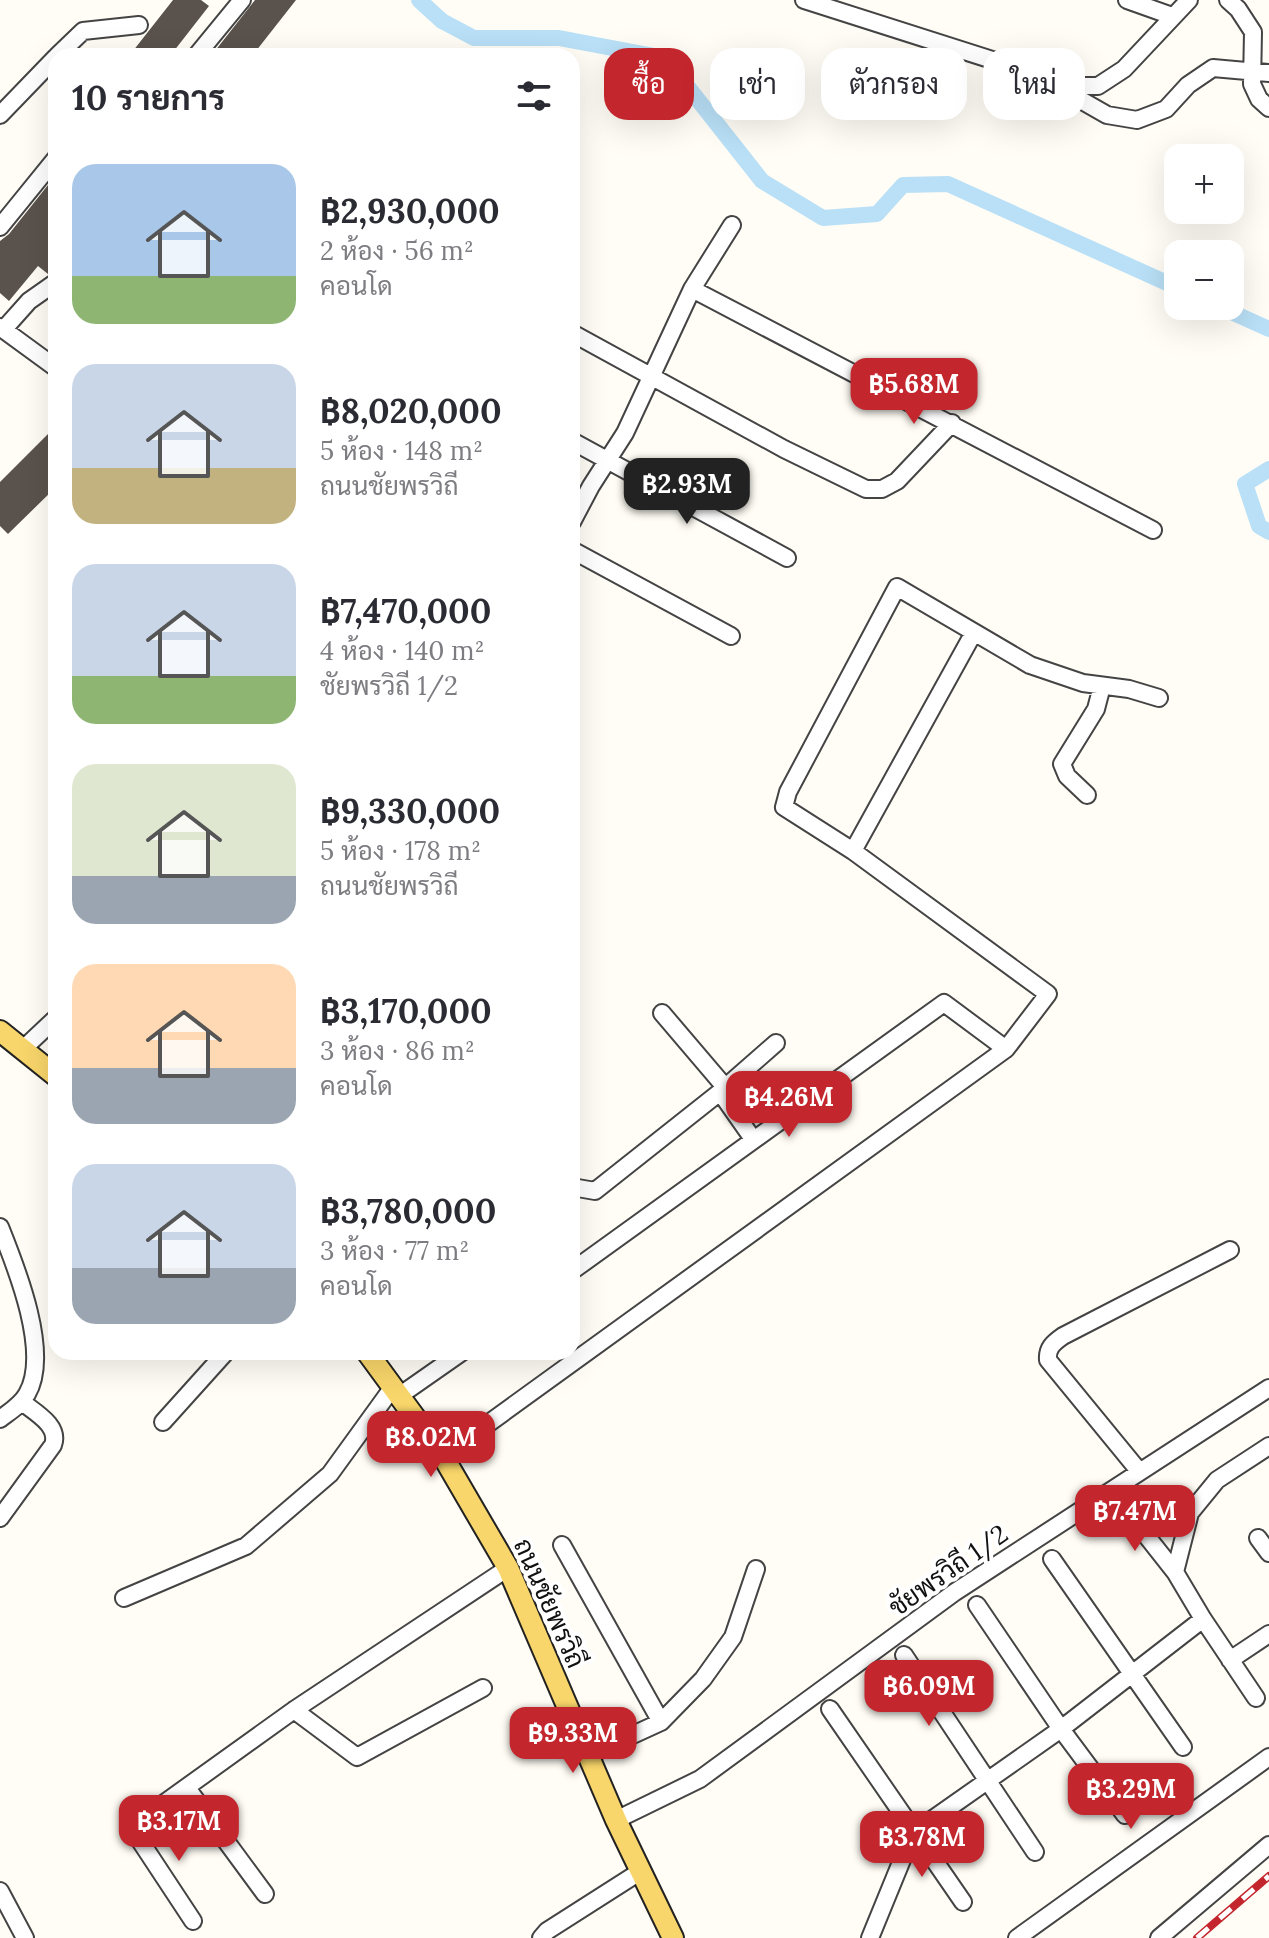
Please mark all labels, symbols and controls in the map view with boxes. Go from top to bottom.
chip: ซื้อ [604,48,694,120]
chip: เช่า [710,48,805,120]
chip: ตัวกรอง [821,48,967,120]
chip: ใหม่ [983,48,1085,120]
icon: filters [512,74,556,118]
text: 10 รายการ [72,76,225,119]
map controls [1164,144,1244,320]
button: + [1164,144,1244,224]
text: ฿2,930,000 [320,189,500,232]
icon: home [136,196,232,292]
text: 2 ห้อง · 56 m² [320,234,474,267]
button: − [1164,240,1244,320]
text: คอนโด [320,269,393,302]
pin: ฿5.68M [849,358,979,426]
text: ฿5.68M [869,367,959,400]
text: ฿8,020,000 [320,389,502,432]
icon: home [136,396,232,492]
text: 5 ห้อง · 148 m² [320,434,483,467]
pin: ฿2.93M [622,458,752,526]
text: ฿2.93M [642,467,732,500]
text: ถนนชัยพรวิถี [320,469,459,502]
text: ฿7,470,000 [320,589,491,632]
icon: home [136,596,232,692]
text: 4 ห้อง · 140 m² [320,634,485,667]
text: ชัยพรวิถี 1/2 [320,669,458,702]
text: ฿9,330,000 [320,789,500,832]
icon: home [136,796,232,892]
text: 5 ห้อง · 178 m² [320,834,481,867]
text: ถนนชัยพรวิถี [320,869,459,902]
text: ฿3,170,000 [320,989,492,1032]
icon: home [136,996,232,1092]
text: 3 ห้อง · 86 m² [320,1034,475,1067]
text: คอนโด [320,1069,393,1102]
pin: ฿4.26M [724,1071,854,1139]
text: ฿4.26M [744,1080,834,1113]
text: ฿3,780,000 [320,1189,496,1232]
icon: home [136,1196,232,1292]
text: 3 ห้อง · 77 m² [320,1234,469,1267]
text: คอนโด [320,1269,393,1302]
pin: ฿8.02M [366,1411,496,1479]
text: ฿8.02M [385,1420,477,1453]
pin: ฿7.47M [1070,1485,1200,1553]
text: ฿7.47M [1093,1494,1177,1527]
street label: ชัยพรวิถี 1/2 [882,1517,1015,1624]
street label: ถนนชัยพรวิถี [507,1533,593,1673]
pin: ฿6.09M [864,1660,994,1728]
text: ฿6.09M [882,1669,976,1702]
pin: ฿9.33M [508,1707,638,1775]
text: ฿9.33M [528,1716,618,1749]
pin: ฿3.29M [1066,1763,1196,1831]
text: ฿3.29M [1086,1772,1176,1805]
pin: ฿3.17M [114,1795,244,1863]
text: ฿3.17M [137,1804,221,1837]
pin: ฿3.78M [857,1811,987,1879]
text: ฿3.78M [878,1820,966,1853]

